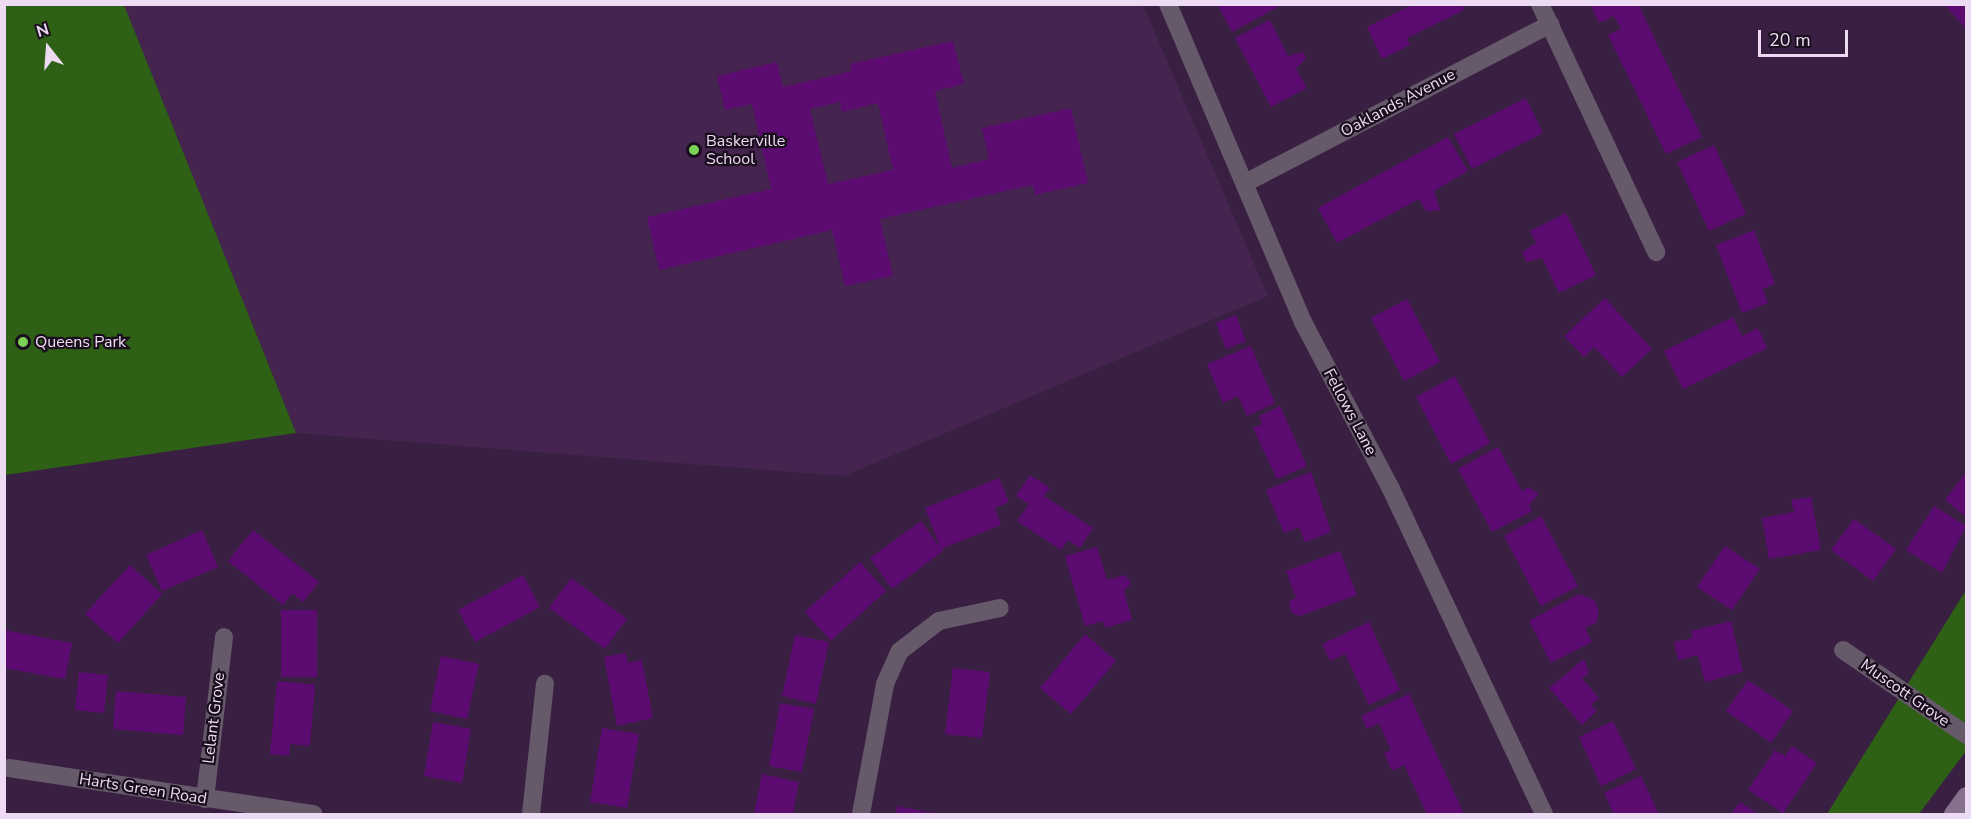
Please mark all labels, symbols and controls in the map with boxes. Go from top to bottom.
north arrow [18,18,78,78]
scale bar [1761,18,1851,56]
text: N [34,19,52,43]
text: 20 m [1769,28,1811,52]
street label: Oaklands Avenue [1338,65,1458,141]
place label: Baskerville School [706,131,785,169]
marker: Baskerville School [687,143,701,157]
place label: Queens Park [35,332,126,352]
marker: Queens Park [16,335,30,349]
street label: Fellows Lane [1319,366,1381,458]
street label: Muscott Grove [1857,655,1953,731]
street label: Lelant Grove [199,671,229,765]
street label: Harts Green Road [78,769,208,809]

